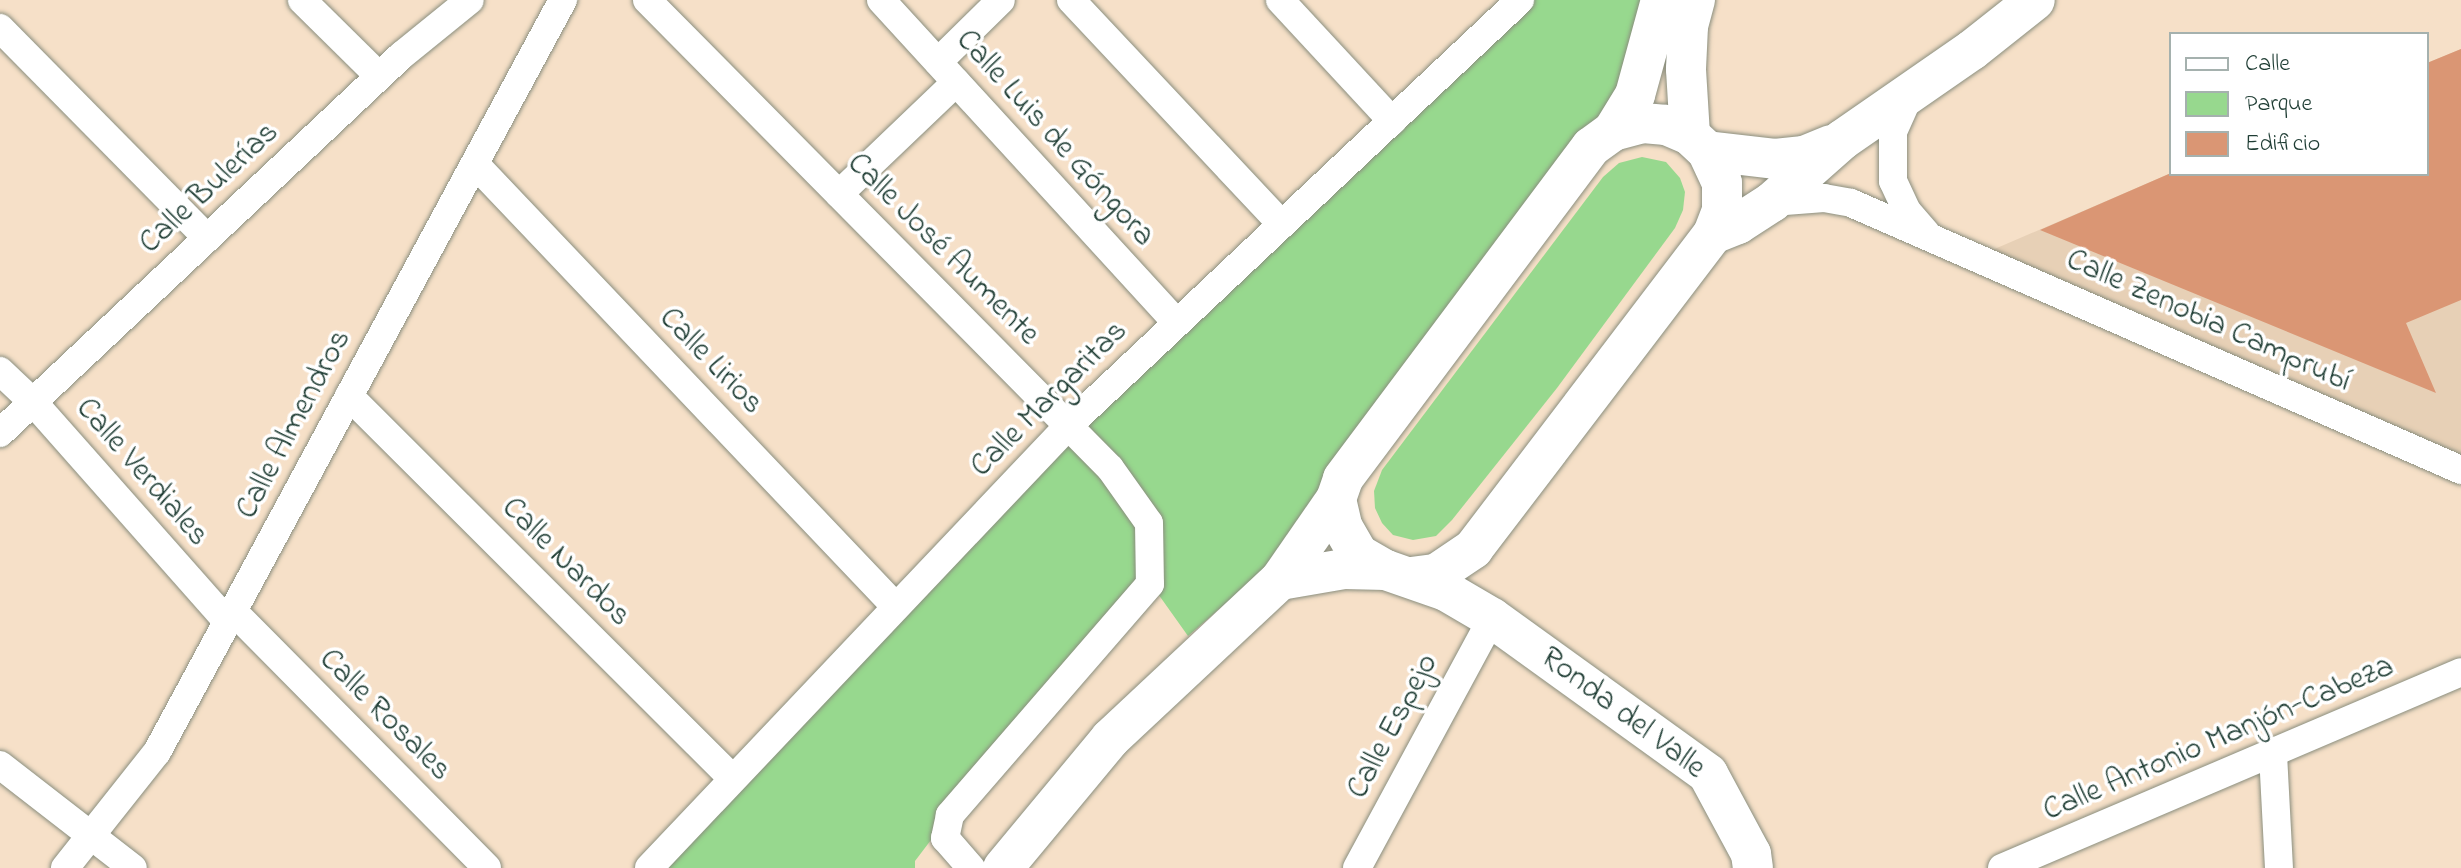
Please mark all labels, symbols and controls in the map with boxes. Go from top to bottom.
street label: Calle Luis de Góngora [946,22,1162,256]
legend [2169,32,2429,176]
text: Calle [2245,47,2290,82]
text: Parque [2245,87,2312,122]
street label: Calle Bulerías [132,115,288,263]
text: Edificio [2245,127,2320,162]
street label: Calle José Aumente [838,146,1046,354]
street label: Calle Zenobia Camprubí [2060,242,2356,402]
street label: Calle Lirios [650,300,770,424]
street label: Calle Margaritas [964,314,1136,486]
street label: Calle Almendros [229,324,361,526]
street label: Calle Verdiales [66,391,216,555]
street label: Calle Nardos [492,490,638,636]
street label: Ronda del Valle [1532,640,1712,788]
street label: Calle Rosales [310,642,458,790]
street label: Calle Espejo [1340,648,1448,806]
street label: Calle Antonio Manjón-Cabeza [2038,649,2400,831]

